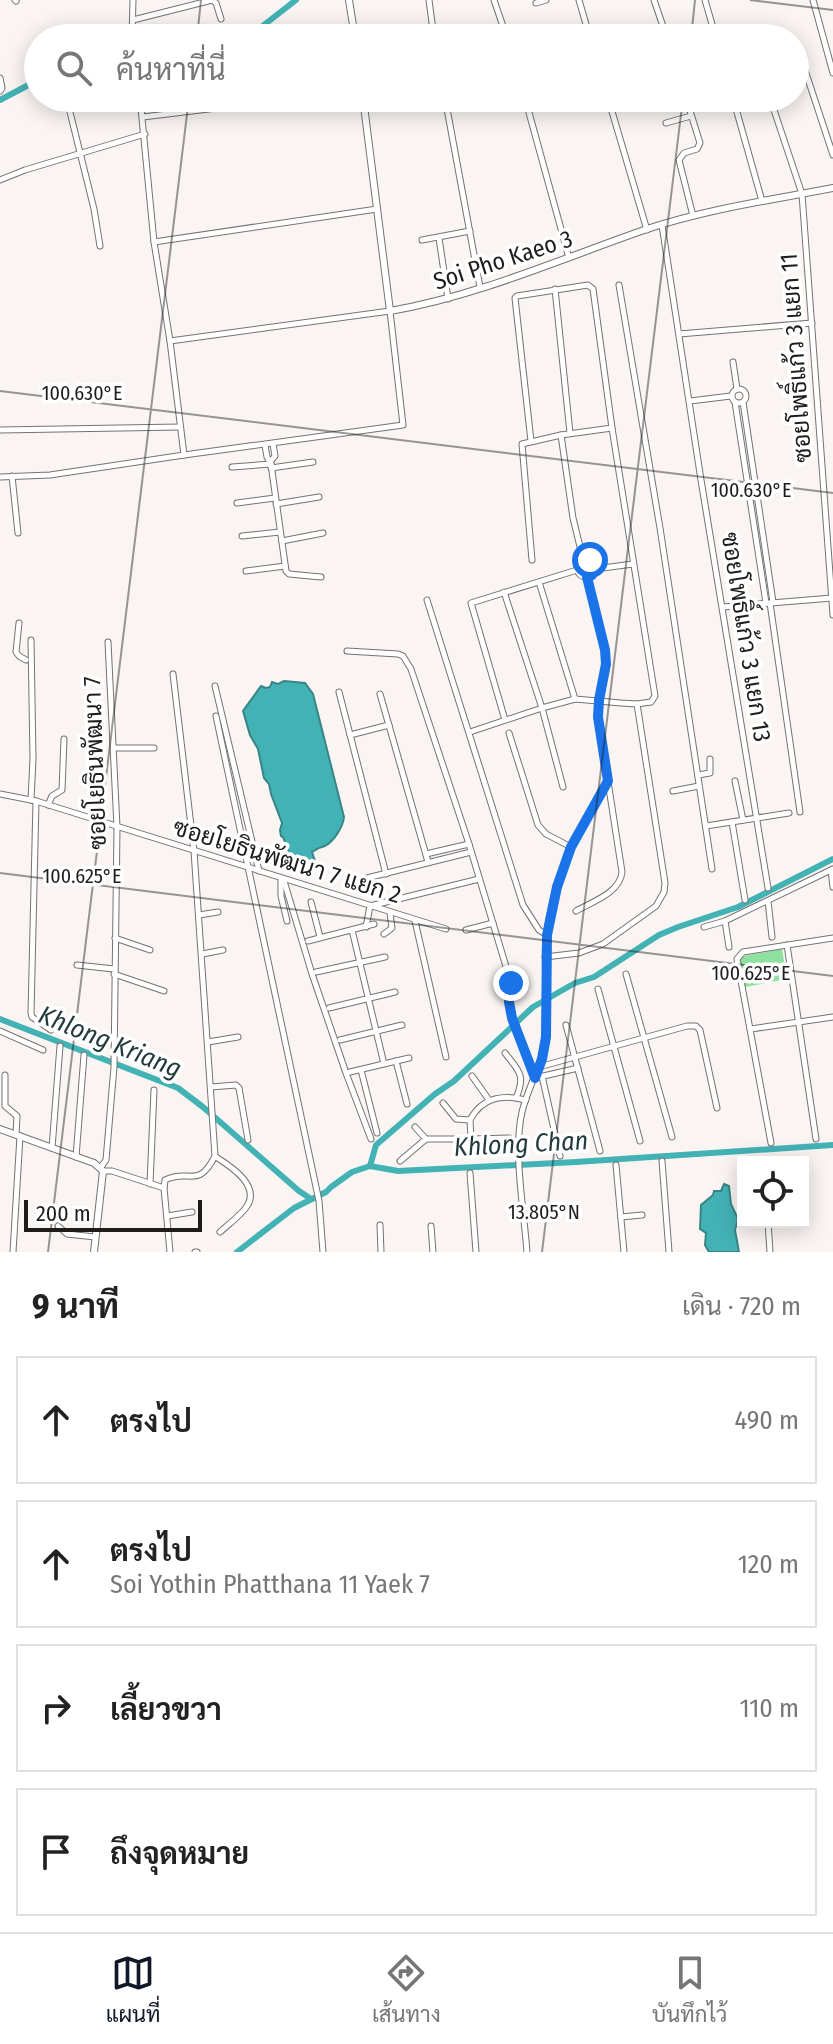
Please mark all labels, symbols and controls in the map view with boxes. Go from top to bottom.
search box [24,24,809,112]
icon: search [52,46,96,90]
text: ค้นหาที่นี่ [116,52,226,88]
street label: Soi Pho Kaeo 3 [430,224,576,296]
street label: ซอยโพธิ์แก้ว 3 แยก 11 [767,252,817,464]
text: 100.630°E [42,381,122,405]
text: 100.630°E [711,478,791,502]
street label: ซอยโพธิ์แก้ว 3 แยก 13 [716,529,784,744]
route start [572,542,608,578]
street label: ซอยโยธินพัฒนา 7 [76,676,112,850]
street label: ซอยโยธินพัฒนา 7 แยก 2 [170,811,405,909]
text: 100.625°E [43,864,121,888]
text: 100.625°E [712,961,790,985]
route end [493,965,529,1001]
water label: Khlong Kriang [34,999,186,1085]
water label: Khlong Chan [453,1125,589,1163]
map controls [737,1156,809,1228]
button: locate [737,1156,809,1228]
scale bar [24,1196,202,1232]
text: 200 m [36,1200,91,1227]
text: 13.805°N [508,1200,580,1224]
text: 9 นาที [32,1286,119,1327]
text: เดิน · 720 m [682,1291,801,1322]
icon: ahead [34,1398,78,1442]
text: ตรงไป [110,1404,192,1440]
text: 490 m [735,1405,799,1436]
text: ตรงไป [110,1533,192,1569]
icon: ahead [34,1542,78,1586]
text: 120 m [738,1549,799,1580]
text: Soi Yothin Phatthana 11 Yaek 7 [110,1569,430,1600]
icon: right [34,1686,78,1730]
text: เลี้ยวขวา [110,1692,222,1728]
text: 110 m [739,1693,799,1724]
icon: arrive [34,1830,78,1874]
text: ถึงจุดหมาย [110,1836,249,1872]
tab: แผนที่ [106,1951,161,2028]
tab: เส้นทาง [372,1951,441,2028]
tab: บันทึกไว้ [652,1951,727,2028]

